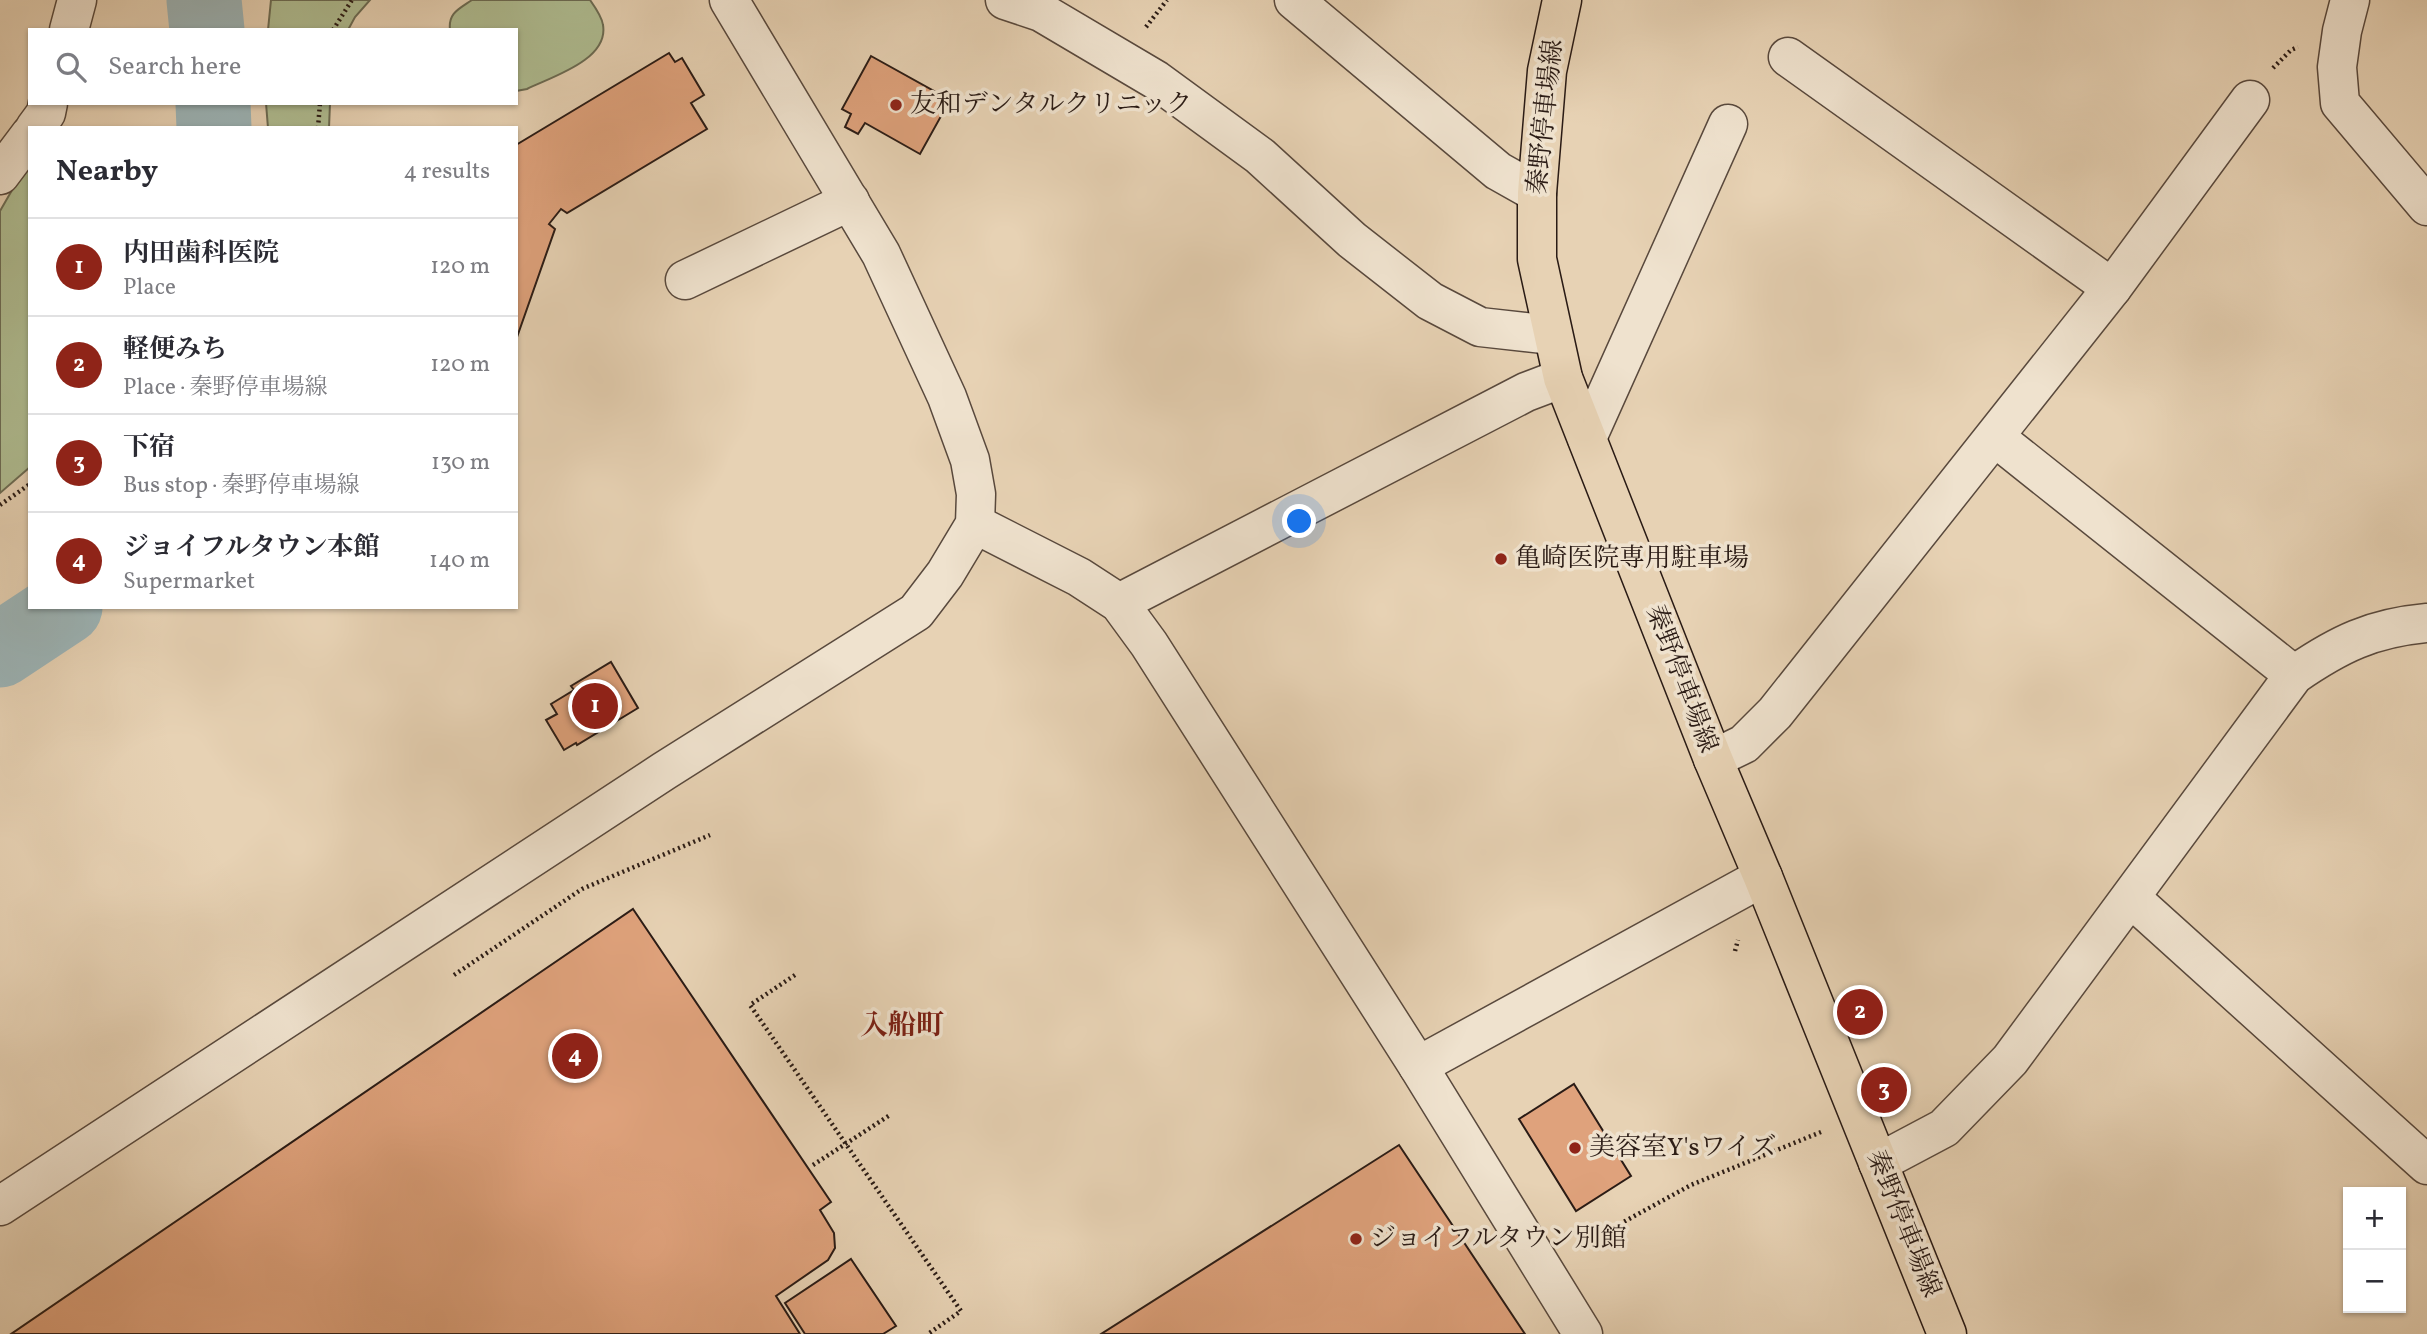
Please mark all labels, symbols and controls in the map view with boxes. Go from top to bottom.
search box [28,28,518,105]
street label: 秦野停車場線 [1520,38,1572,196]
icon: search [52,48,90,86]
text: Search here [108,49,241,85]
place label: 友和デンタルクリニック [910,87,1192,123]
marker: 友和デンタルクリニック [888,97,904,113]
text: Nearby [56,151,158,193]
text: 4 results [404,156,490,188]
text: 内田歯科医院 [123,236,279,272]
text: 1 [74,251,84,283]
text: 120 m [430,251,490,283]
text: Place [123,272,176,304]
text: 軽便みち [123,332,227,368]
text: 2 [73,349,85,381]
text: 120 m [430,349,490,381]
text: Place · 秦野停車場線 [123,372,328,404]
text: 下宿 [123,430,175,466]
text: 3 [73,447,85,479]
text: 130 m [431,447,490,479]
text: Bus stop · 秦野停車場線 [123,470,360,502]
your location [1282,504,1316,538]
text: ジョイフルタウン本館 [123,530,380,566]
place label: 亀崎医院専用駐車場 [1515,541,1749,577]
text: 4 [72,545,86,577]
text: 140 m [429,545,490,577]
marker: 亀崎医院専用駐車場 [1493,551,1509,567]
text: Supermarket [123,566,255,598]
street label: 秦野停車場線 [1636,600,1726,758]
pin: 1 [572,680,618,732]
pin: 2 [1837,986,1883,1038]
district label: 入船町 [860,1007,944,1046]
pin: 4 [552,1030,598,1082]
pin: 3 [1861,1064,1907,1116]
place label: 美容室Y'sワイズ [1589,1130,1777,1166]
marker: 美容室Y'sワイズ [1567,1140,1583,1156]
street label: 秦野停車場線 [1857,1145,1949,1303]
map controls [2343,1187,2406,1313]
button: + [2343,1187,2406,1250]
place label: ジョイフルタウン別館 [1370,1221,1627,1257]
marker: ジョイフルタウン別館 [1348,1231,1364,1247]
button: − [2343,1250,2406,1313]

